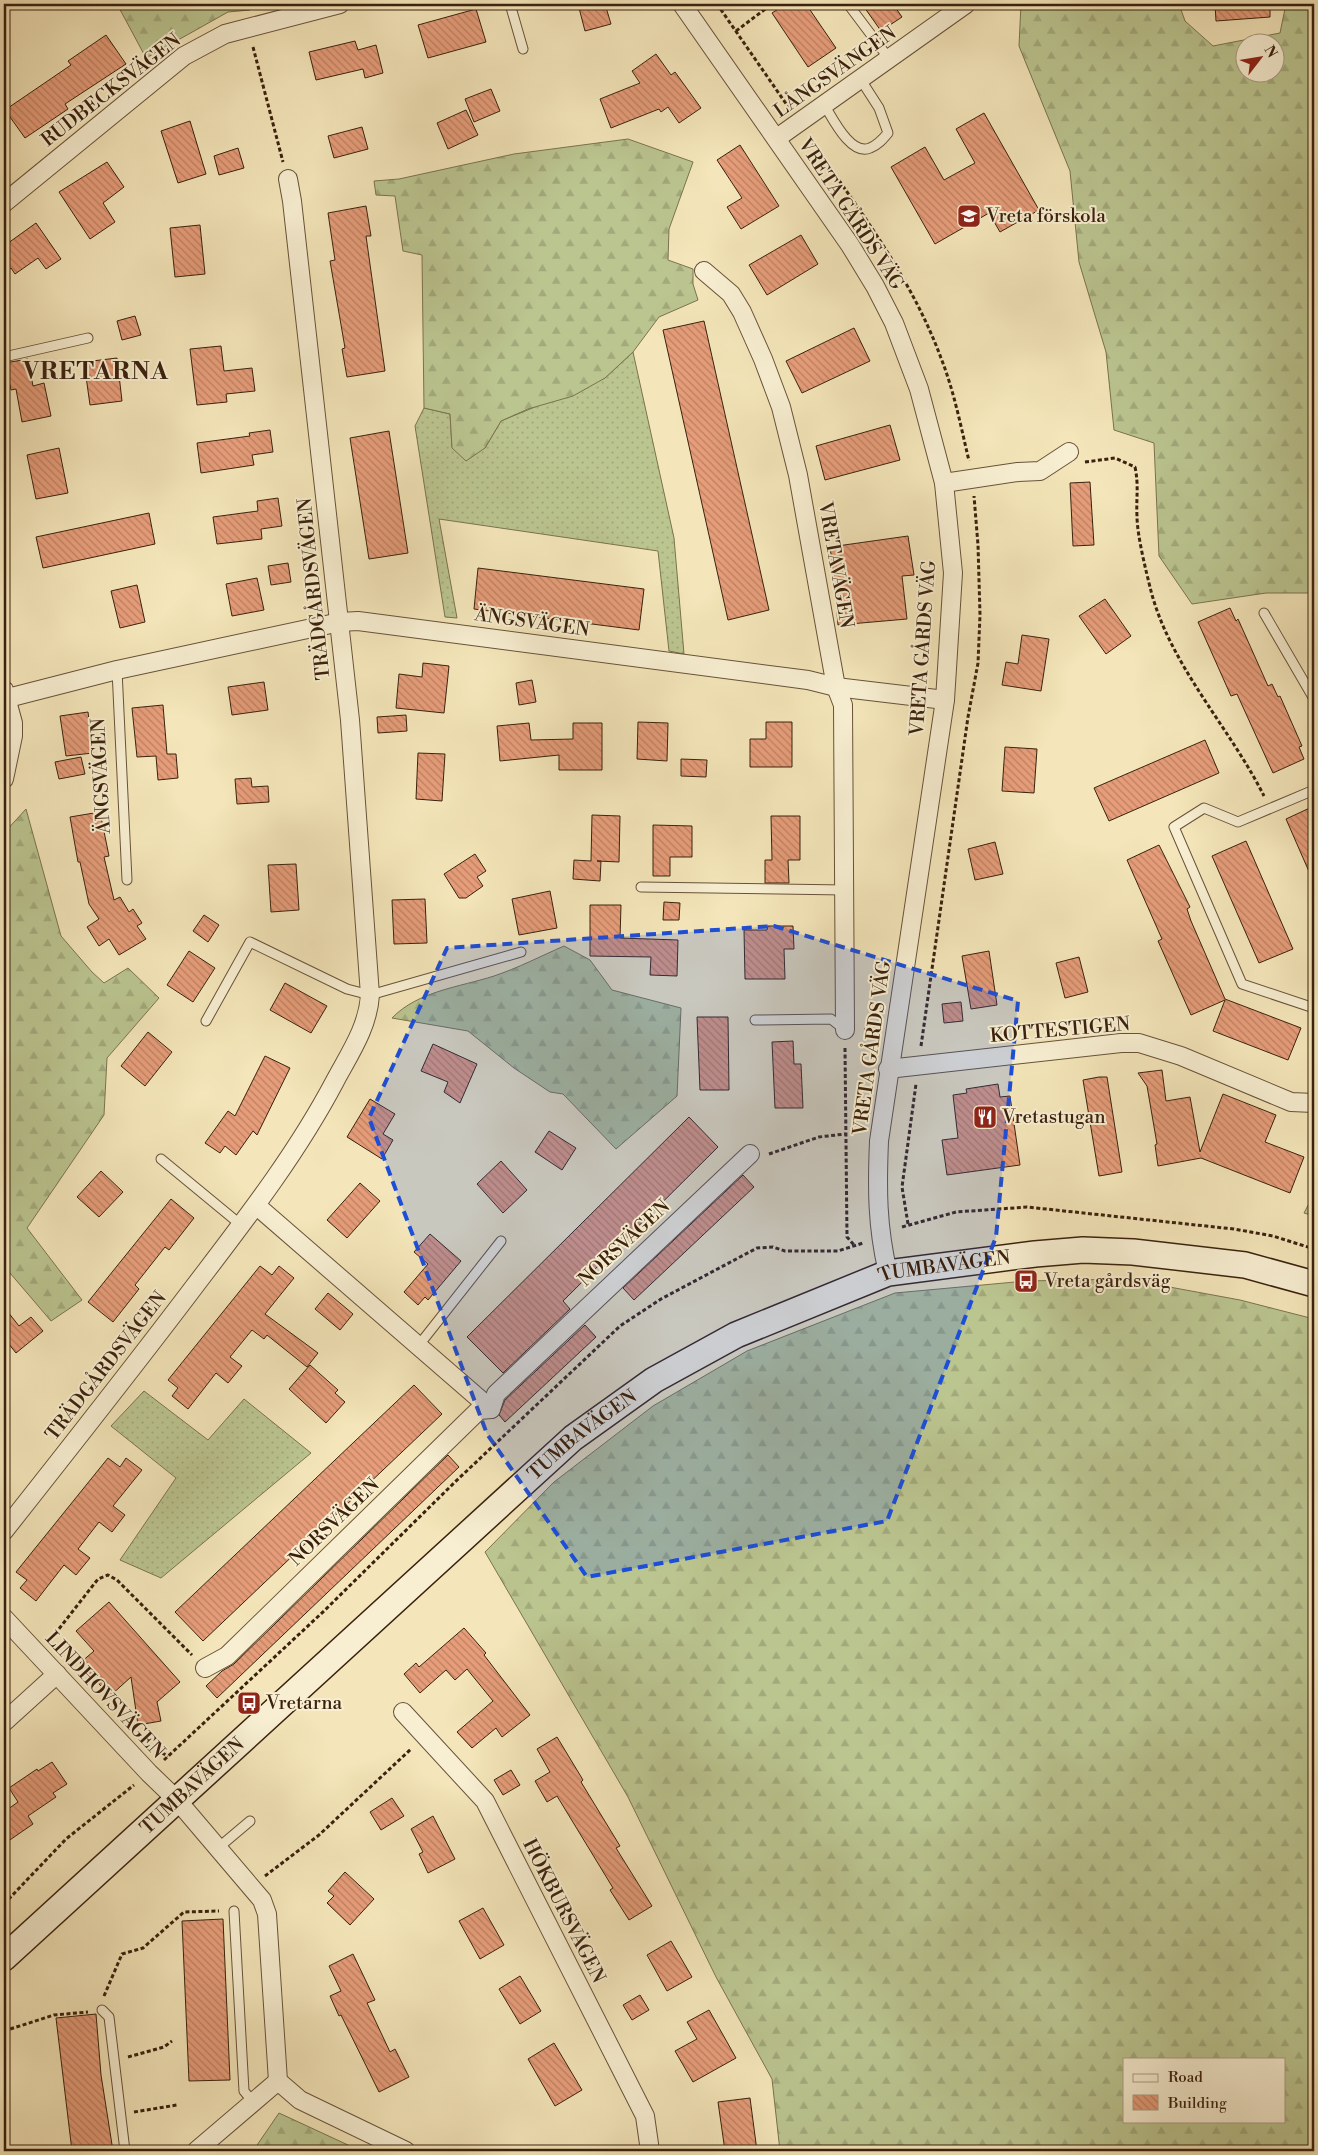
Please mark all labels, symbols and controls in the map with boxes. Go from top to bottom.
street label: LÅNGSVÄNGEN [769,20,901,123]
street label: RUDBECKSVÄGEN [36,27,186,152]
north arrow [1236,32,1286,82]
text: N [1260,42,1281,61]
street label: VRETA GÅRDS VÄG [792,132,910,294]
school or university icon: Vreta förskola [956,203,982,229]
place label: Vreta förskola [985,204,1106,228]
district label: VRETARNA [22,357,169,387]
street label: TRÄDGÅRDSVÄGEN [292,497,335,681]
street label: VRETAVÄGEN [813,499,860,630]
street label: VRETA GÅRDS VÄG [904,559,941,738]
street label: ÄNGSVÄGEN [472,601,591,642]
street label: ÄNGSVÄGEN [85,718,116,835]
street label: VRETA GÅRDS VÄG [847,959,896,1138]
street label: KOTTESTIGEN [989,1012,1131,1048]
restaurant icon: Vretastugan [972,1104,998,1130]
place label: Vretastugan [1001,1105,1106,1129]
street label: NORSVÄGEN [572,1194,675,1292]
street label: TUMBAVÄGEN [875,1245,1012,1288]
bus stop icon: Vreta gårdsväg [1013,1268,1039,1294]
place label: Vreta gårdsväg [1043,1269,1171,1293]
street label: TRÄDGÅRDSVÄGEN [39,1286,172,1445]
street label: TUMBAVÄGEN [523,1384,641,1485]
street label: NORSVÄGEN [283,1472,384,1571]
street label: LINDHOVSVÄGEN [40,1626,171,1763]
bus stop icon: Vretarna [236,1690,262,1716]
place label: Vretarna [265,1691,343,1715]
street label: TUMBAVÄGEN [135,1732,249,1840]
street label: HÖKBURSVÄGEN [517,1834,612,1987]
legend [1123,2058,1286,2122]
text: Road [1168,2068,1203,2087]
text: Building [1167,2094,1227,2113]

